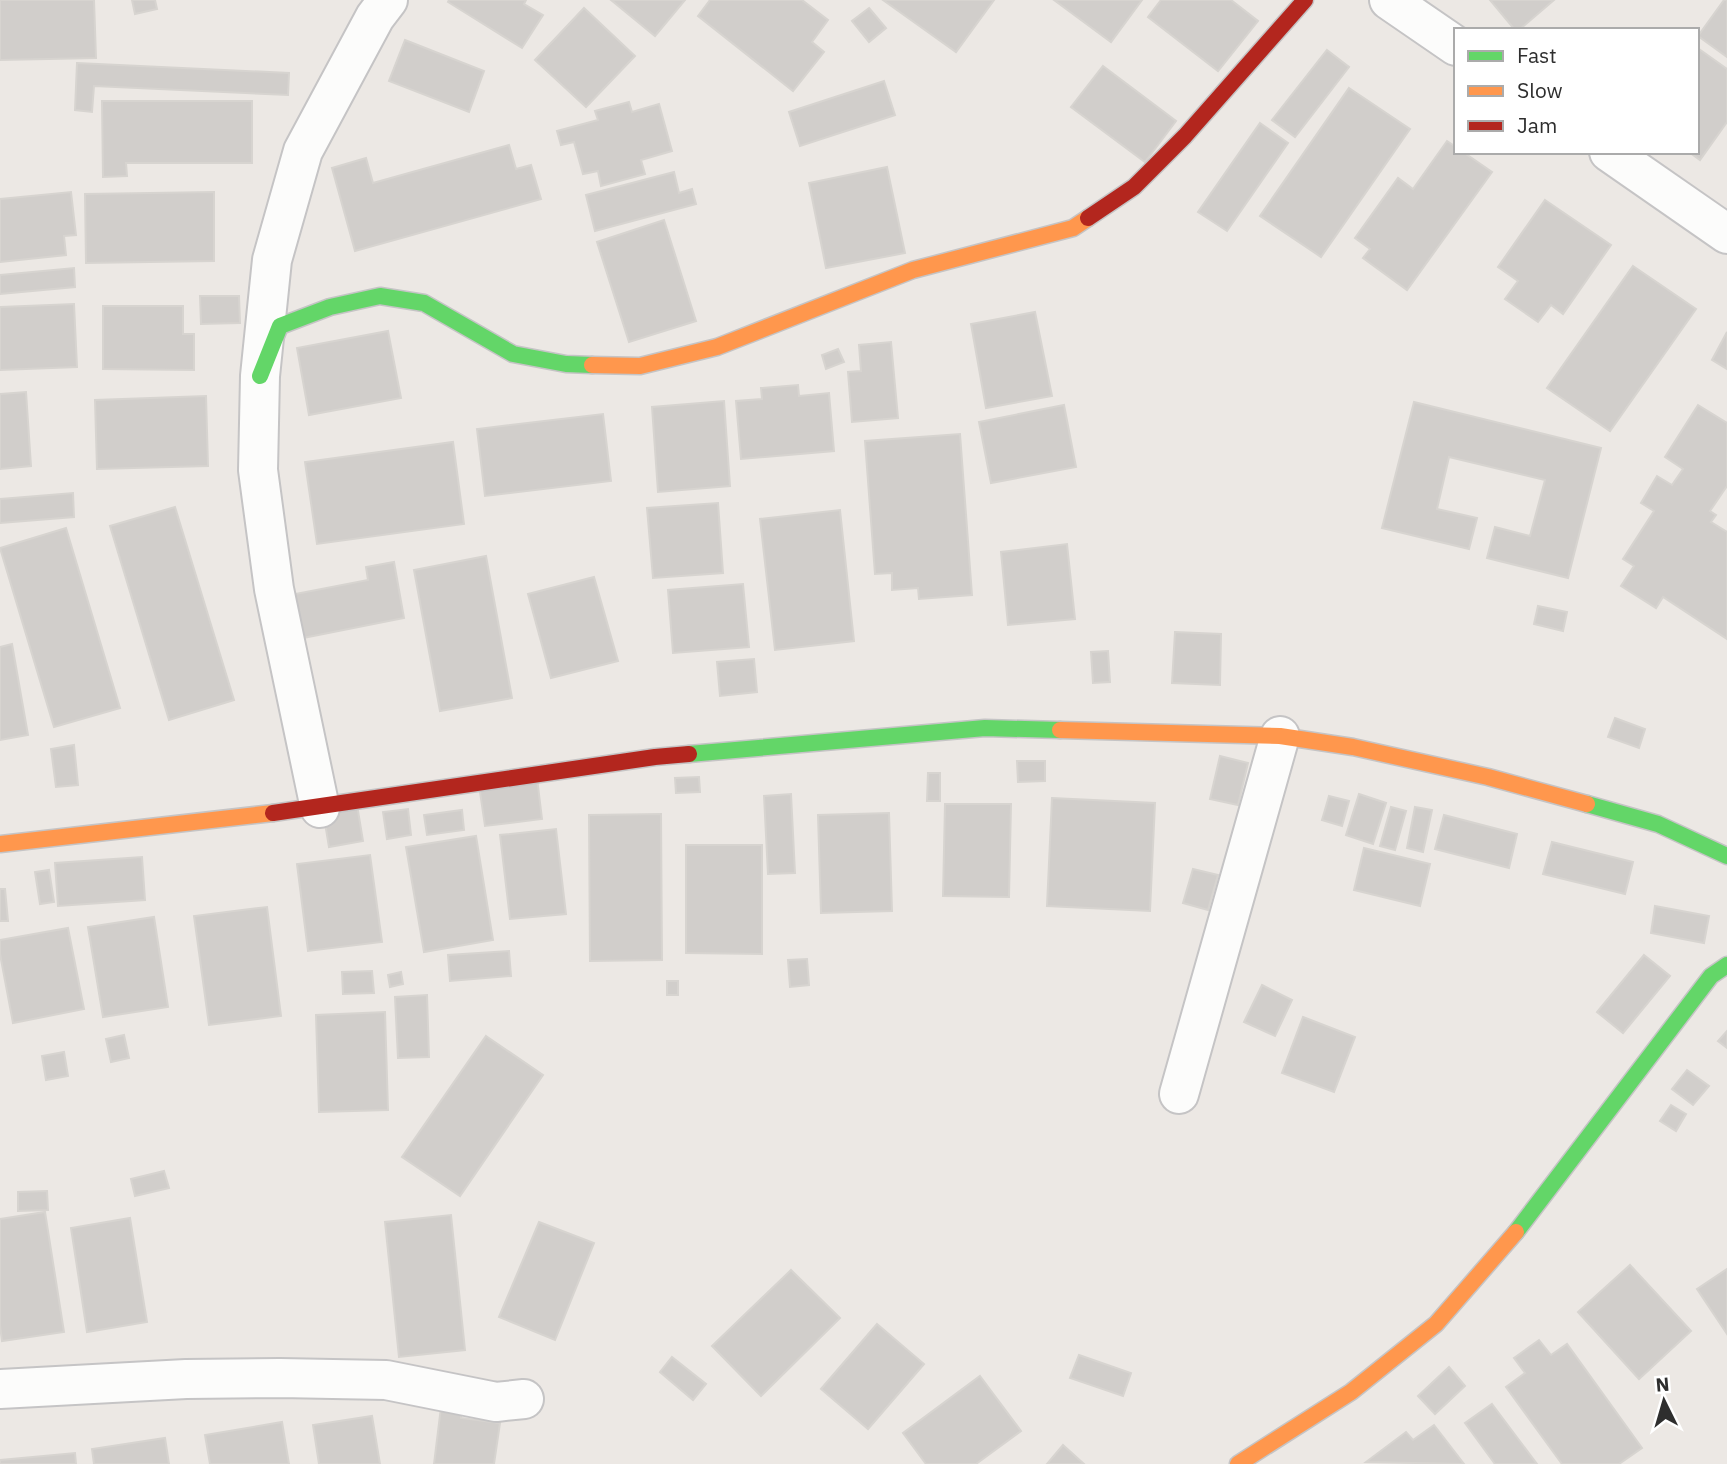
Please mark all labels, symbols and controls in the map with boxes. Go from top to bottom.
legend [1454,28,1699,154]
text: Fast [1517,41,1557,69]
text: Slow [1517,76,1563,104]
text: Jam [1517,111,1557,139]
north arrow [1629,1366,1699,1436]
text: N [1655,1372,1670,1397]

